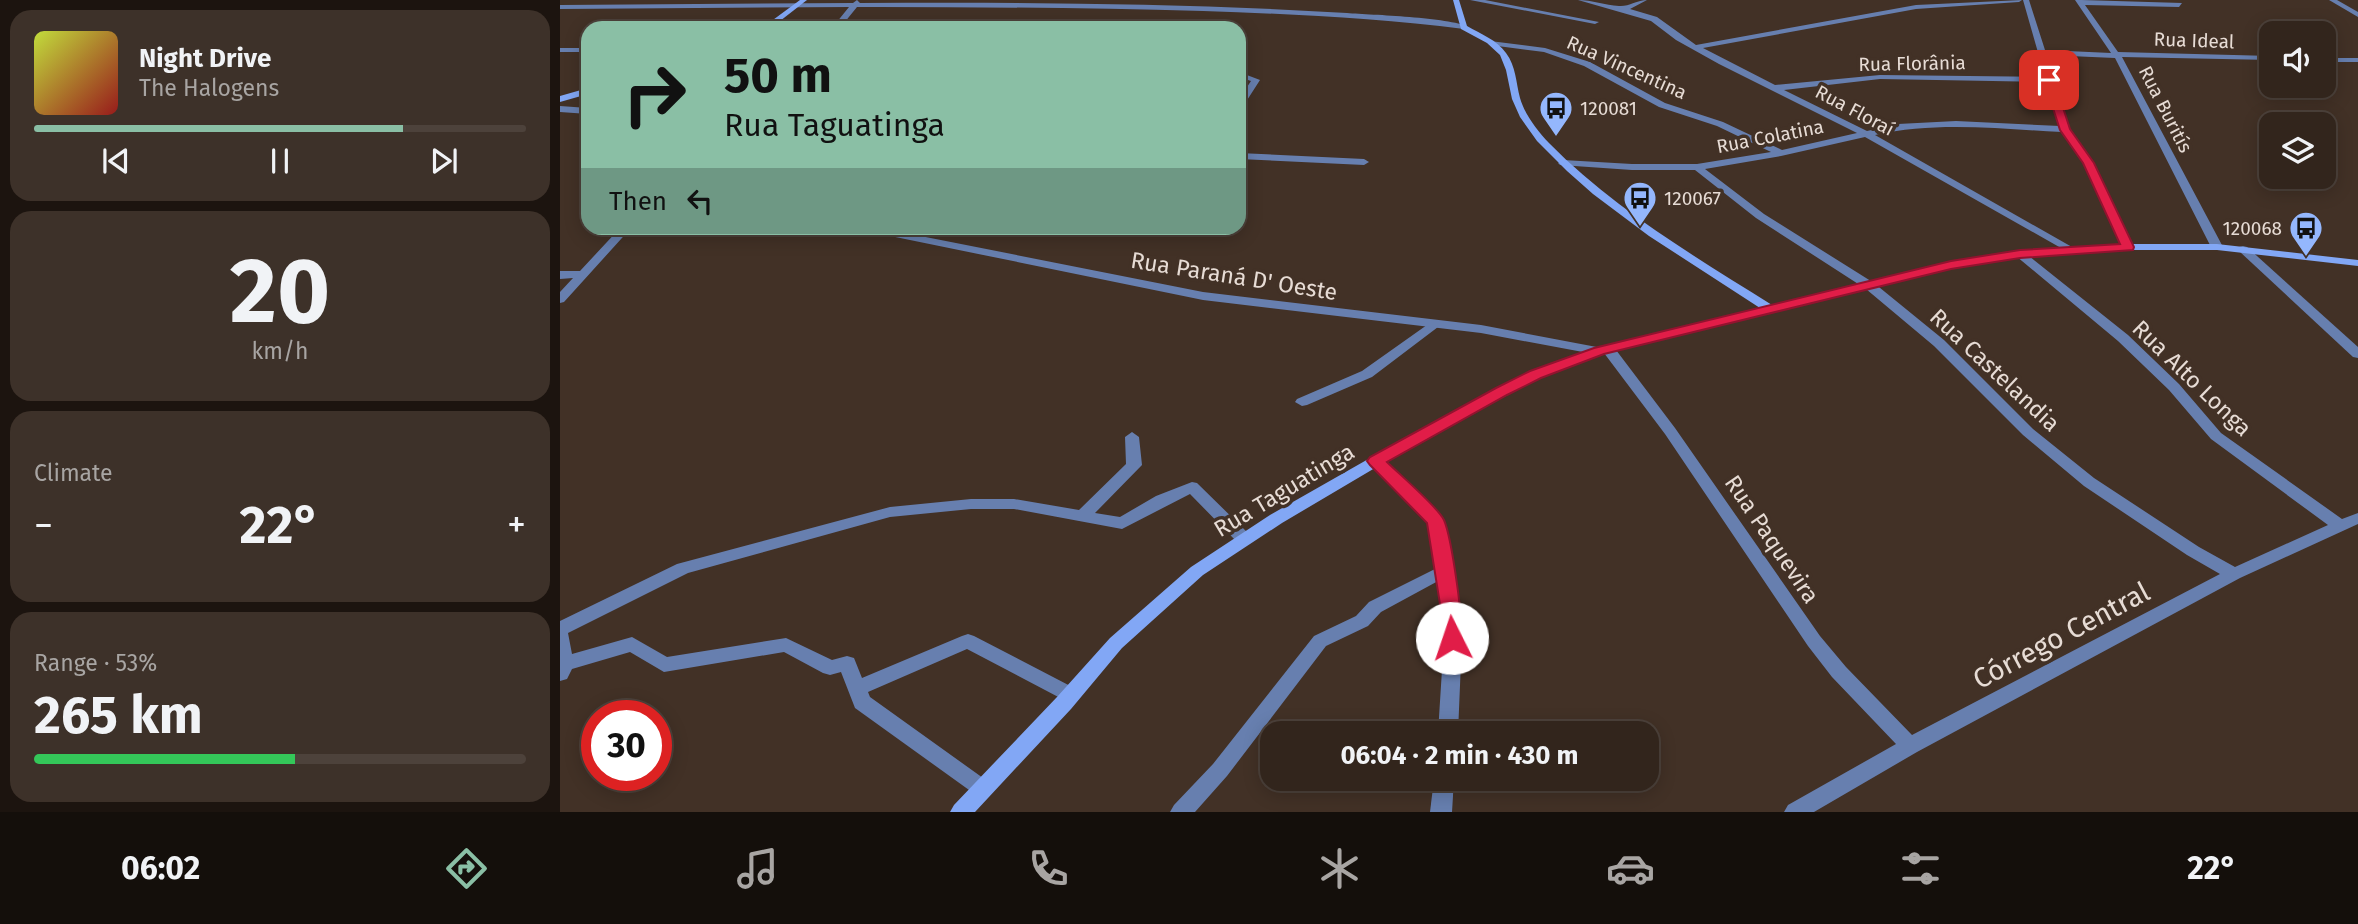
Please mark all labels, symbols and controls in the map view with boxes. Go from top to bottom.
map controls [2259,21,2336,189]
button: sound [2259,21,2336,98]
street label: Rua Ideal [2153,28,2235,53]
street label: Rua Vincentina [1563,31,1690,104]
text: Night Drive [139,43,271,74]
text: 50 m [724,46,832,105]
icon: right [609,49,700,140]
pin [2019,50,2079,110]
street label: Rua Florânia [1858,51,1966,76]
icon: arrive [2030,61,2068,99]
street label: Rua Buritís [2134,62,2197,157]
text: The Halogens [139,74,279,102]
street label: Rua Floraí [1811,80,1898,141]
bus stop icon: 120081 [1537,89,1575,138]
place label: 120081 [1580,97,1637,120]
text: Rua Taguatinga [724,106,945,144]
button: layers [2259,112,2336,189]
street label: Rua Colatina [1715,115,1826,158]
icon: previous [97,142,135,180]
icon: pause [261,142,299,180]
icon: next [425,142,463,180]
bus stop icon: 120067 [1621,179,1659,228]
icon: left [681,182,719,220]
text: Then [609,186,667,217]
place label: 120067 [1664,187,1721,210]
bus stop icon: 120068 [2287,209,2325,258]
place label: 120068 [2223,217,2282,240]
text: 20 [230,237,330,346]
street label: Rua Paraná D' Oeste [1129,246,1339,306]
street label: Rua Castelandia [1924,303,2066,437]
street label: Rua Alto Longa [2126,314,2258,442]
text: km/h [252,337,308,365]
street label: Rua Taguatinga [1209,437,1359,543]
text: Climate [34,459,113,487]
street label: Rua Paquevira [1719,470,1825,608]
text: 22° [240,494,320,557]
text: − [34,502,53,548]
text: + [507,502,526,548]
street label: Córrego Central [1967,575,2155,696]
position arrow [1415,601,1489,675]
text: Range · 53% [34,649,157,677]
text: 265 km [34,684,203,747]
speed limit sign: 30 [581,700,672,791]
text: 06:04 · 2 min · 430 m [1340,740,1579,771]
icon: directions [442,844,491,893]
icon: music [733,844,782,893]
icon: phone [1024,844,1073,893]
icon: climate [1315,844,1364,893]
icon: car [1606,844,1655,893]
icon: filters [1896,844,1945,893]
text: 06:02 [121,849,200,887]
text: 22° [2187,849,2237,887]

